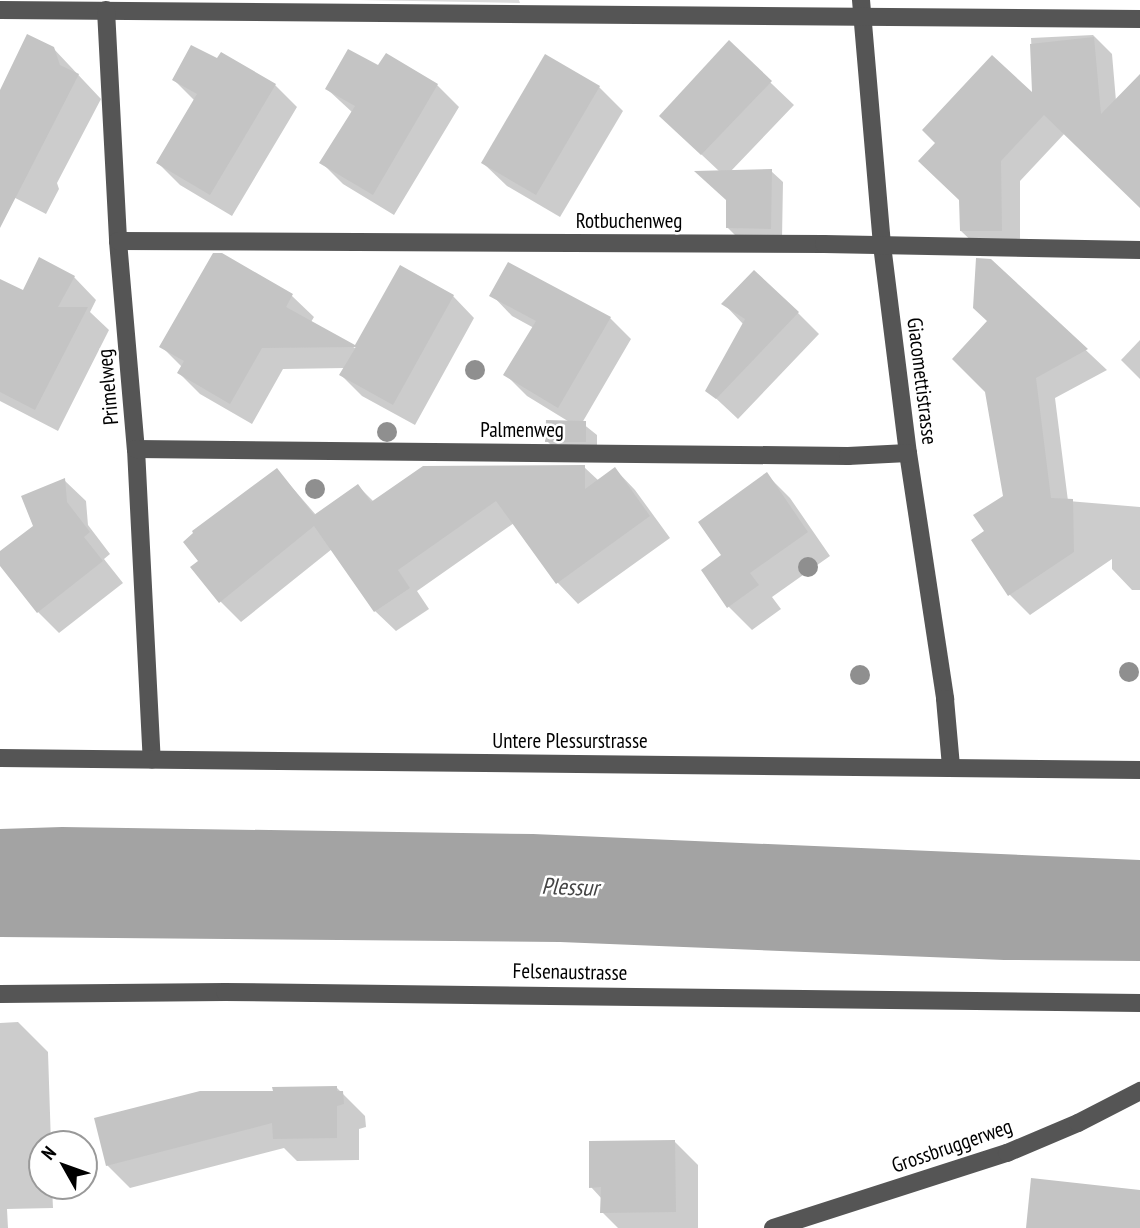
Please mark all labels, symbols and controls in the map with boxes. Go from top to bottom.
street label: Rotbuchenweg [576,208,682,234]
street label: Giacomettistrasse [902,316,942,446]
street label: Primelweg [92,348,124,426]
street label: Palmenweg [480,417,564,443]
street label: Untere Plessurstrasse [492,728,648,754]
water label: Plessur [541,872,599,902]
street label: Felsenaustrasse [512,958,628,986]
street label: Grossbruggerweg [888,1114,1016,1178]
north arrow [28,1130,98,1200]
text: N [36,1141,61,1164]

